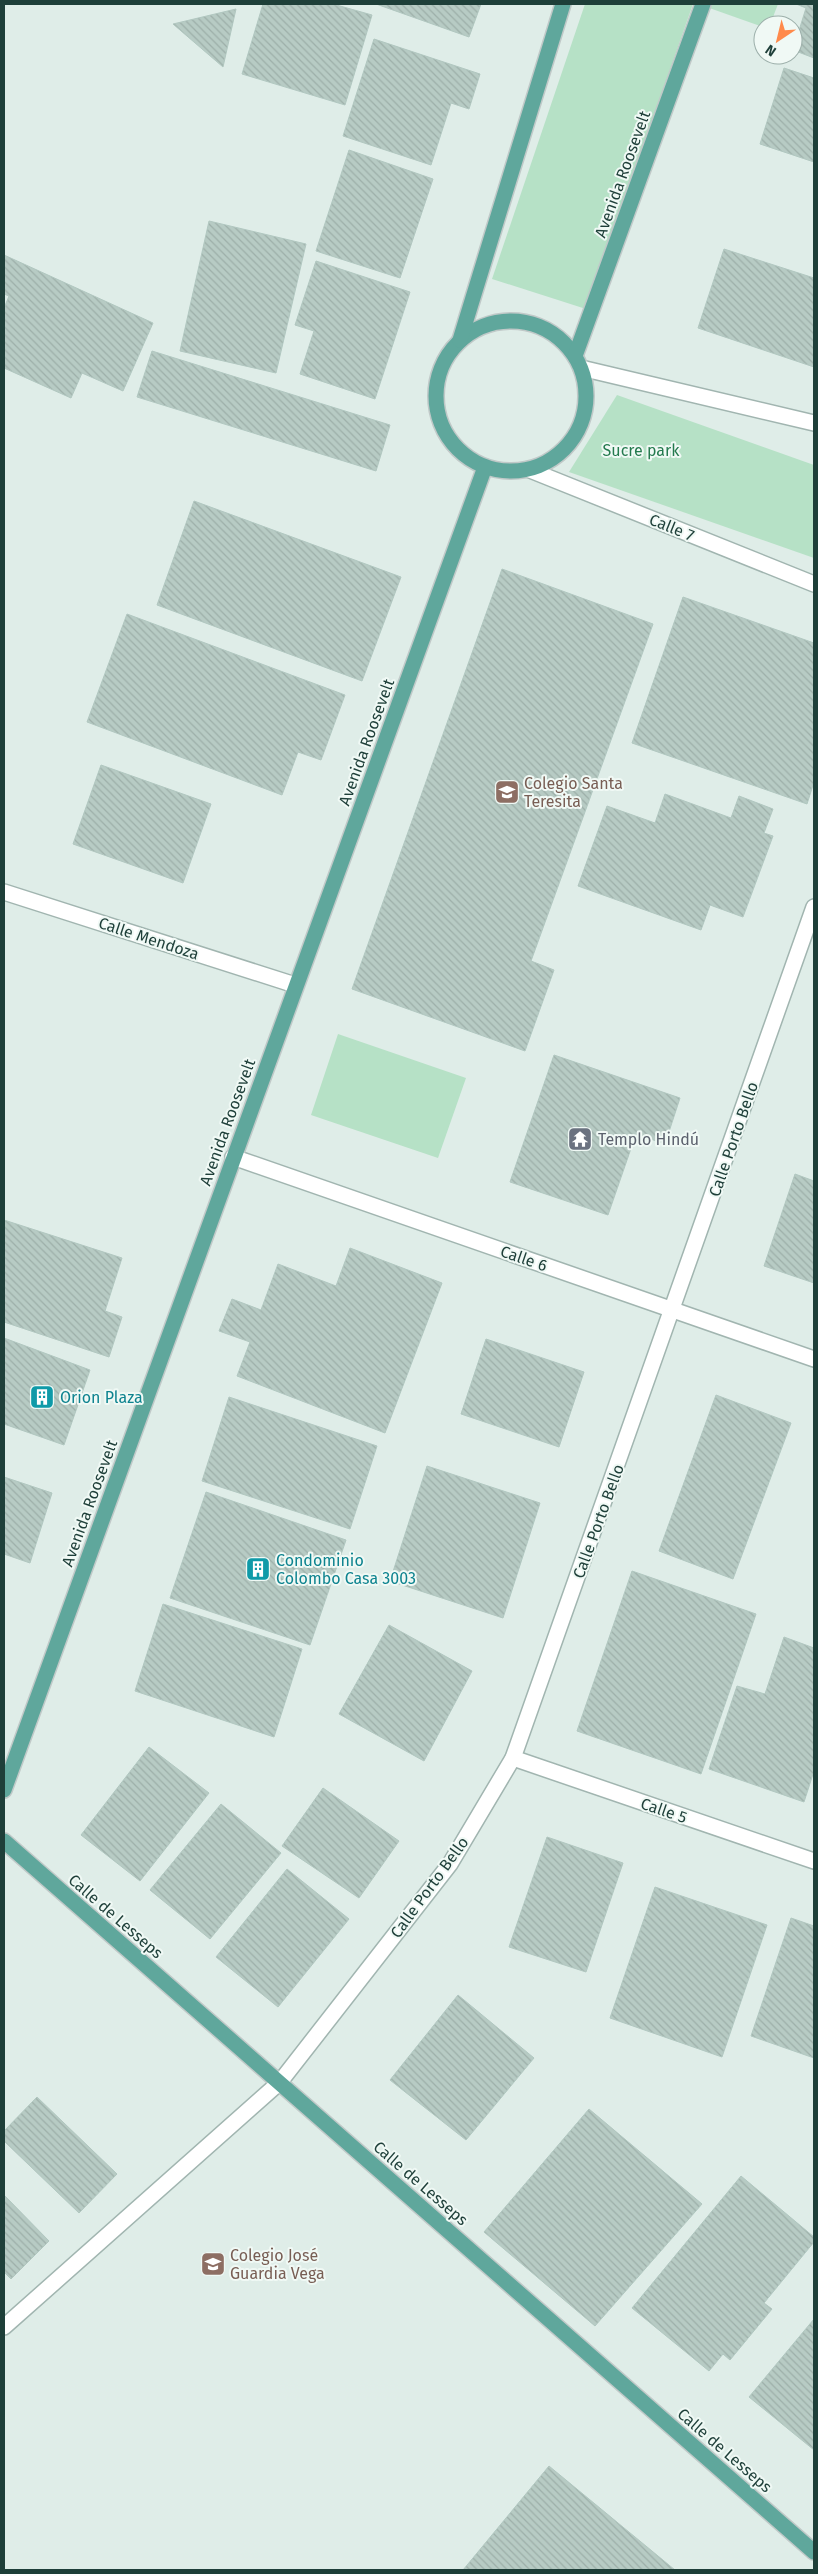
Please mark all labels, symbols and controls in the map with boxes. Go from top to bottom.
north arrow [753,15,803,65]
text: N [762,41,780,60]
street label: Avenida Roosevelt [591,108,654,240]
park label: Sucre park [603,441,680,460]
street label: Calle 7 [647,510,697,545]
street label: Avenida Roosevelt [335,676,398,808]
place label: Colegio Santa Teresita [524,774,623,811]
school or university icon: Colegio Santa Teresita [494,779,520,805]
street label: Calle Mendoza [96,913,201,964]
street label: Avenida Roosevelt [196,1056,259,1188]
street label: Calle Porto Bello [705,1079,762,1199]
temple icon: Templo Hindú [567,1126,593,1152]
place label: Templo Hindú [598,1130,699,1149]
street label: Calle 6 [498,1242,550,1275]
building icon: Orion Plaza [29,1384,55,1410]
place label: Orion Plaza [60,1388,143,1407]
street label: Avenida Roosevelt [58,1437,121,1569]
street label: Calle Porto Bello [569,1461,628,1581]
place label: Condominio Colombo Casa 3003 [276,1551,416,1588]
building icon: Condominio Colombo Casa 3003 [245,1556,271,1582]
street label: Calle 5 [638,1794,689,1827]
street label: Calle Porto Bello [386,1833,472,1941]
street label: Calle de Lesseps [65,1870,167,1963]
street label: Calle de Lesseps [370,2137,472,2230]
place label: Colegio José Guardia Vega [230,2246,325,2283]
school or university icon: Colegio José Guardia Vega [200,2251,226,2277]
street label: Calle de Lesseps [674,2404,776,2497]

